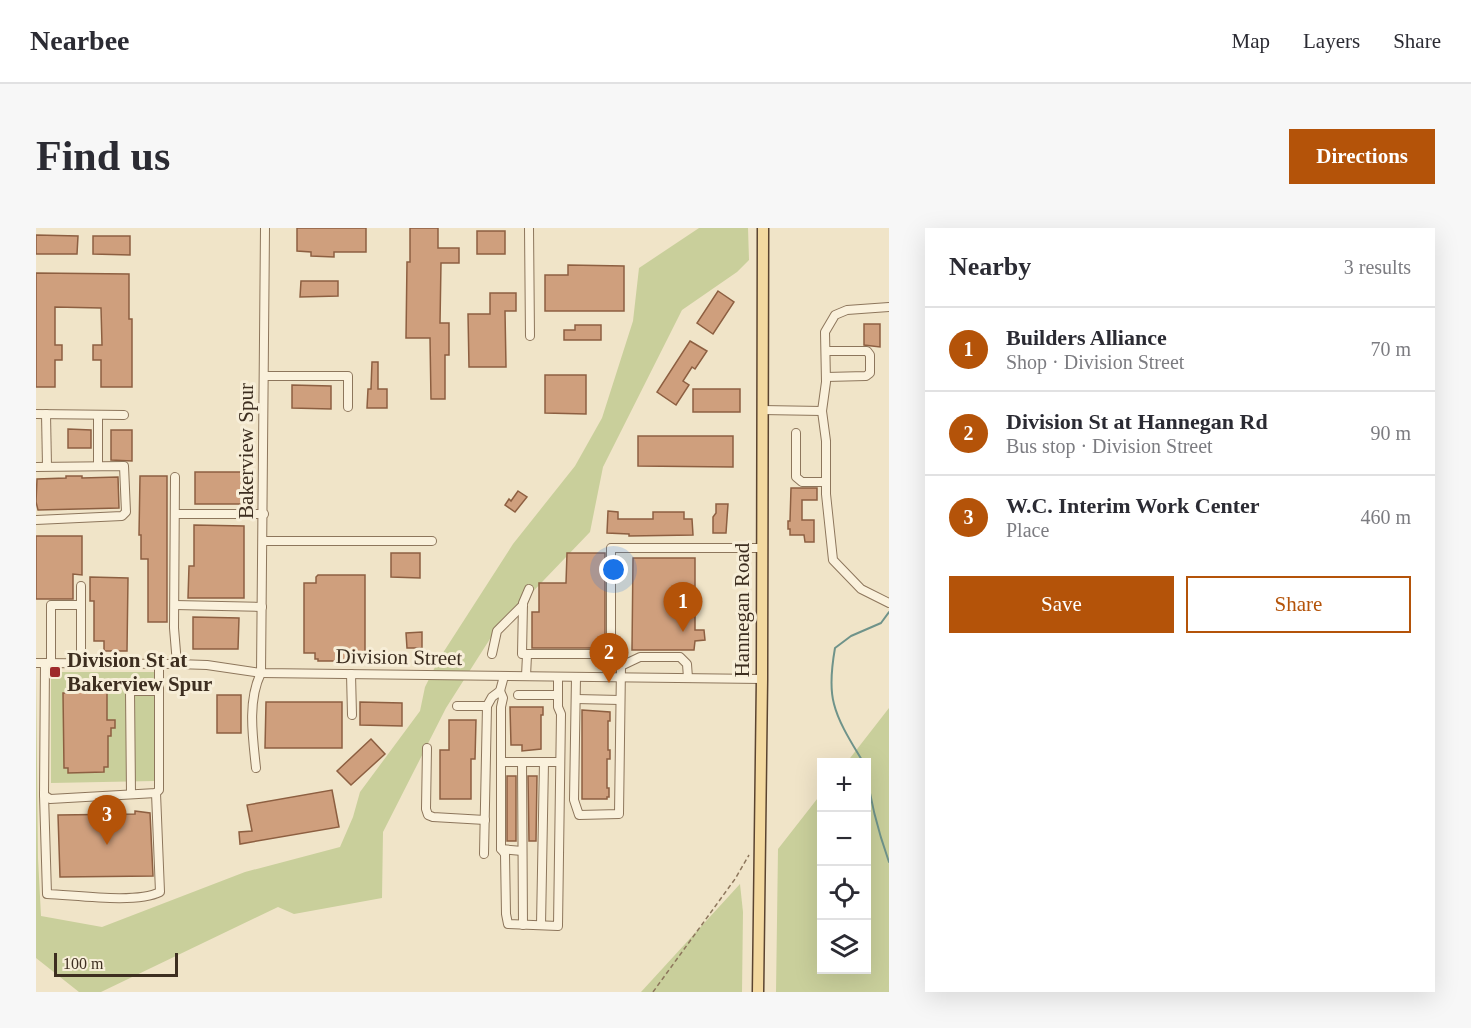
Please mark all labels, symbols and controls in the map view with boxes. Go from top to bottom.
text: Nearbee [30,25,130,56]
text: Map [1232,29,1270,53]
text: Layers [1303,29,1360,53]
text: Share [1393,29,1441,53]
button: Directions [1289,129,1435,184]
text: Find us [36,133,170,179]
text: Nearby [949,252,1031,281]
text: 3 results [1344,256,1411,278]
text: Builders Alliance [1006,325,1167,350]
text: 1 [964,338,974,360]
text: 70 m [1370,338,1411,360]
text: Shop · Division Street [1006,351,1184,373]
street label: Bakerview Spur [234,383,258,519]
text: Division St at Hannegan Rd [1006,409,1268,434]
text: 2 [964,422,974,444]
text: 90 m [1370,422,1411,444]
text: Bus stop · Division Street [1006,435,1213,457]
text: W.C. Interim Work Center [1006,493,1260,518]
text: 3 [964,506,974,528]
text: 460 m [1360,506,1411,528]
text: Place [1006,519,1049,541]
street label: Hannegan Road [730,542,754,677]
your location [599,555,628,584]
button: Save [949,576,1174,633]
button: Share [1186,576,1411,633]
pin: 1 [664,582,702,632]
pin: 2 [590,634,628,683]
street label: Division Street [336,644,463,670]
place label: Division St at Bakerview Spur [67,648,212,696]
marker: Division St at Bakerview Spur [48,665,62,679]
map controls [817,758,871,974]
button: + [817,758,871,812]
pin: 3 [88,796,126,845]
button: − [817,812,871,866]
button: locate [817,866,871,920]
button: layers [817,920,871,974]
scale bar [54,950,178,978]
text: 100 m [63,955,103,972]

